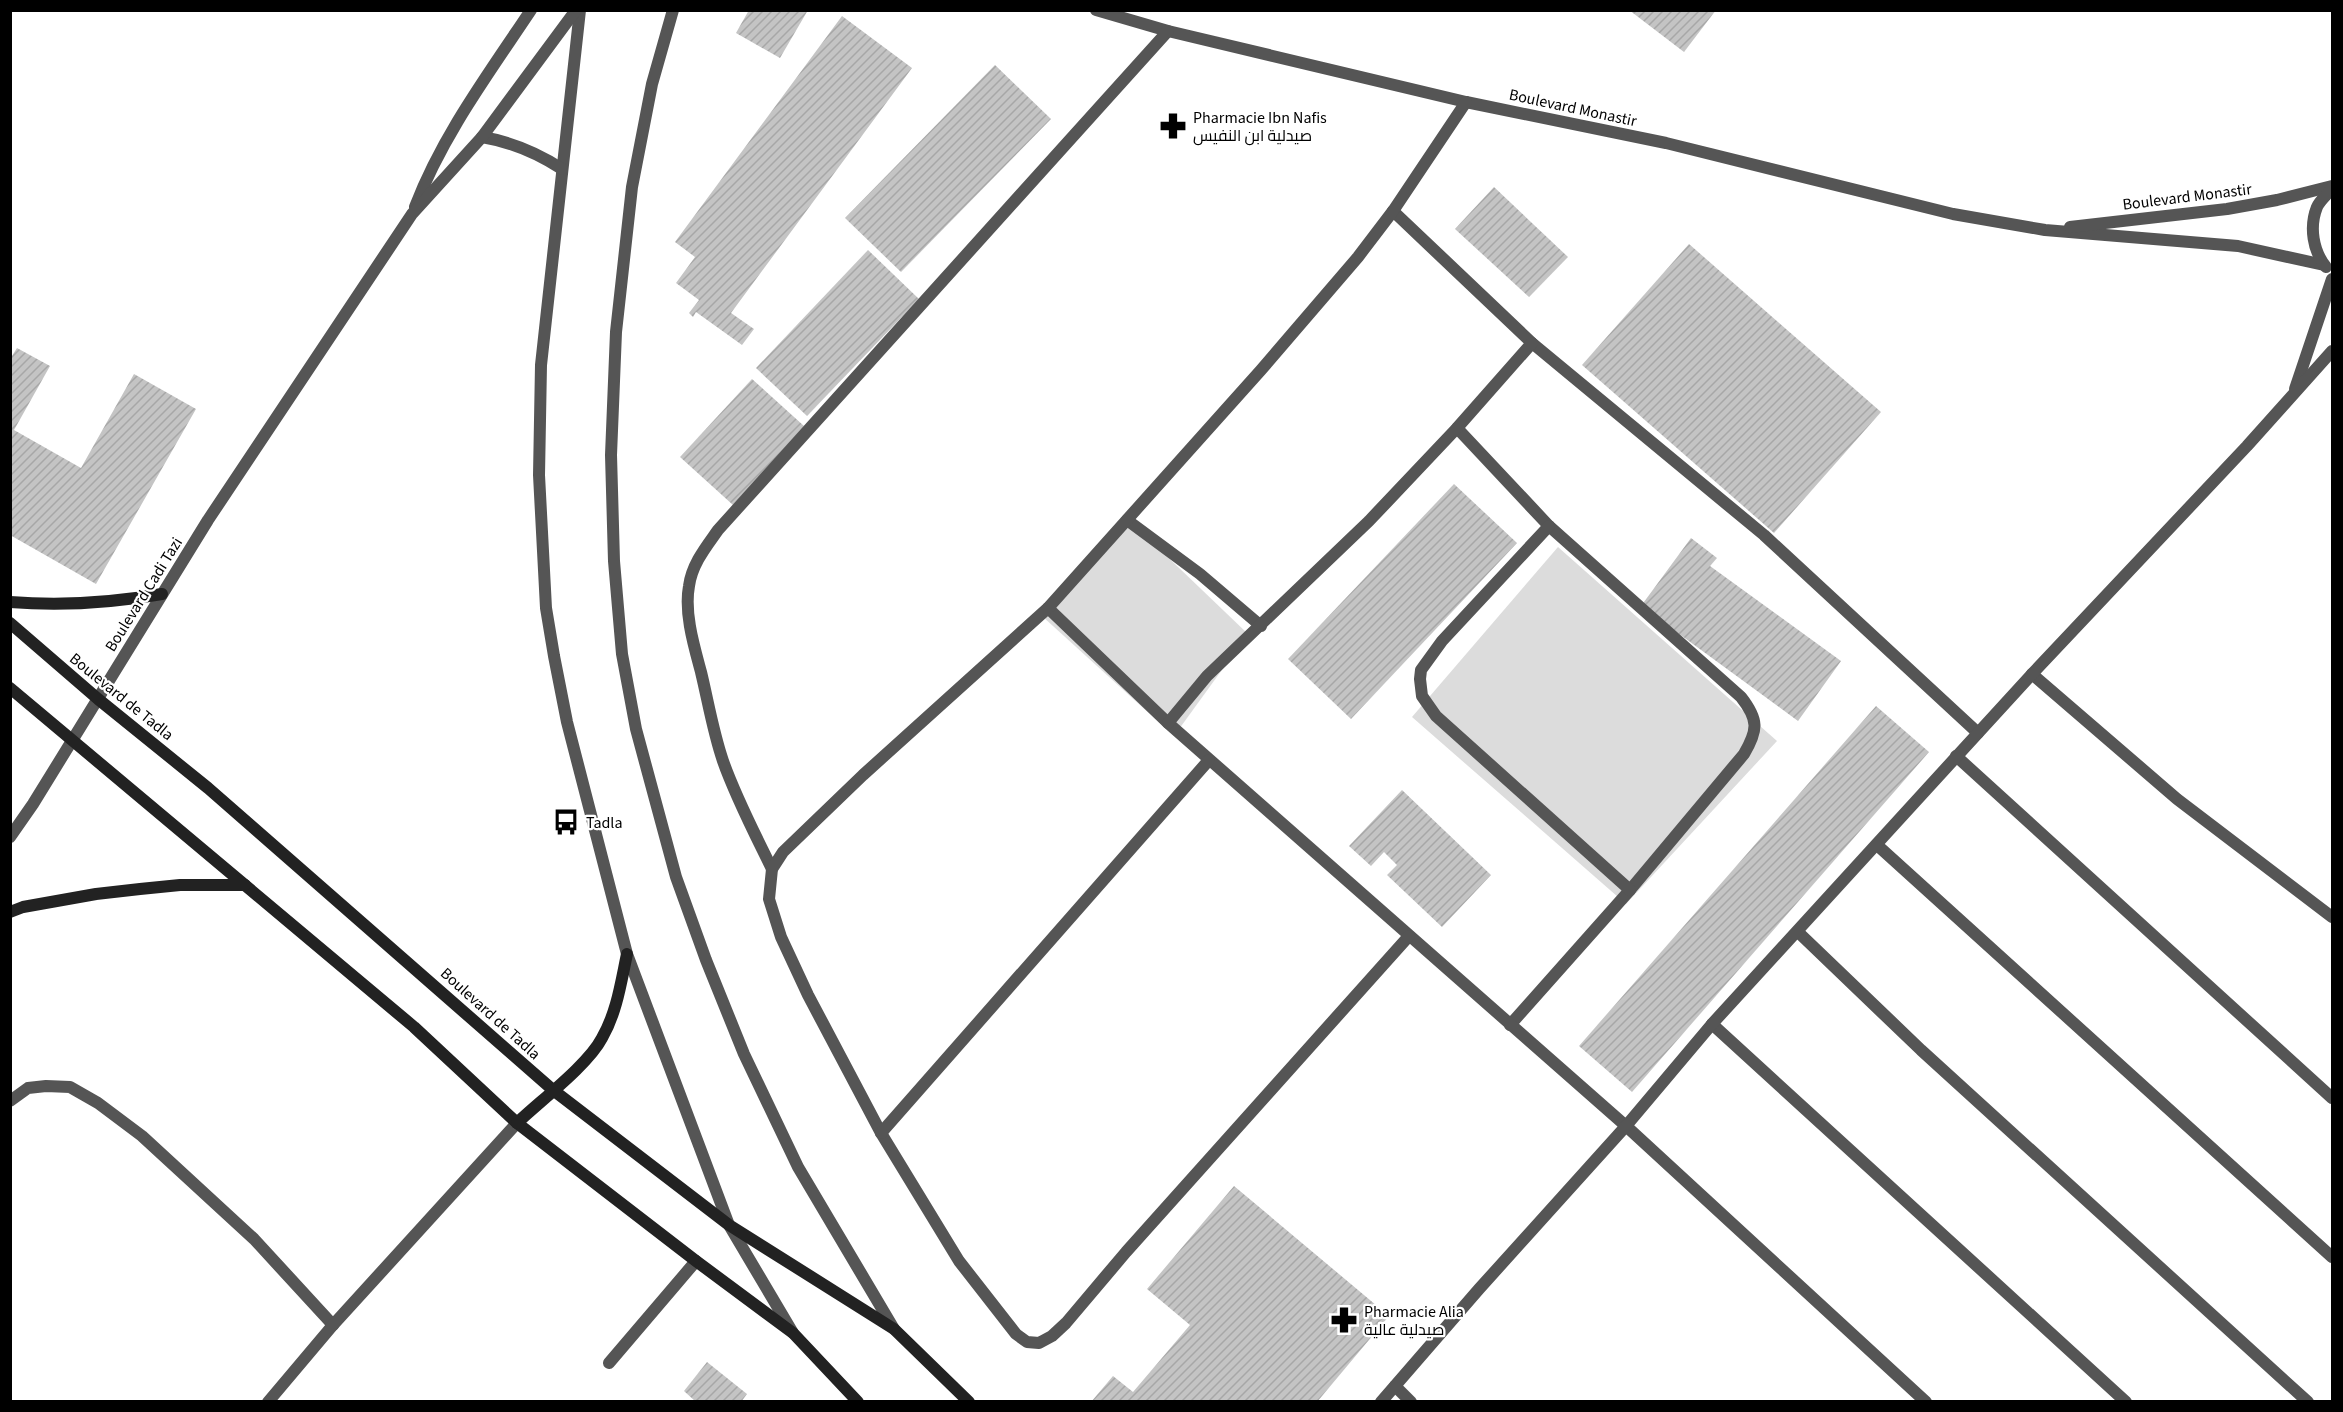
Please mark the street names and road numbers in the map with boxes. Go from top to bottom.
street label: Boulevard Monastir [1507,84,1639,132]
street label: Boulevard Monastir [2121,178,2253,216]
street label: Boulevard Cadi Tazi [100,533,188,656]
street label: Boulevard de Tadla [65,648,178,746]
street label: Boulevard de Tadla [435,963,545,1065]

